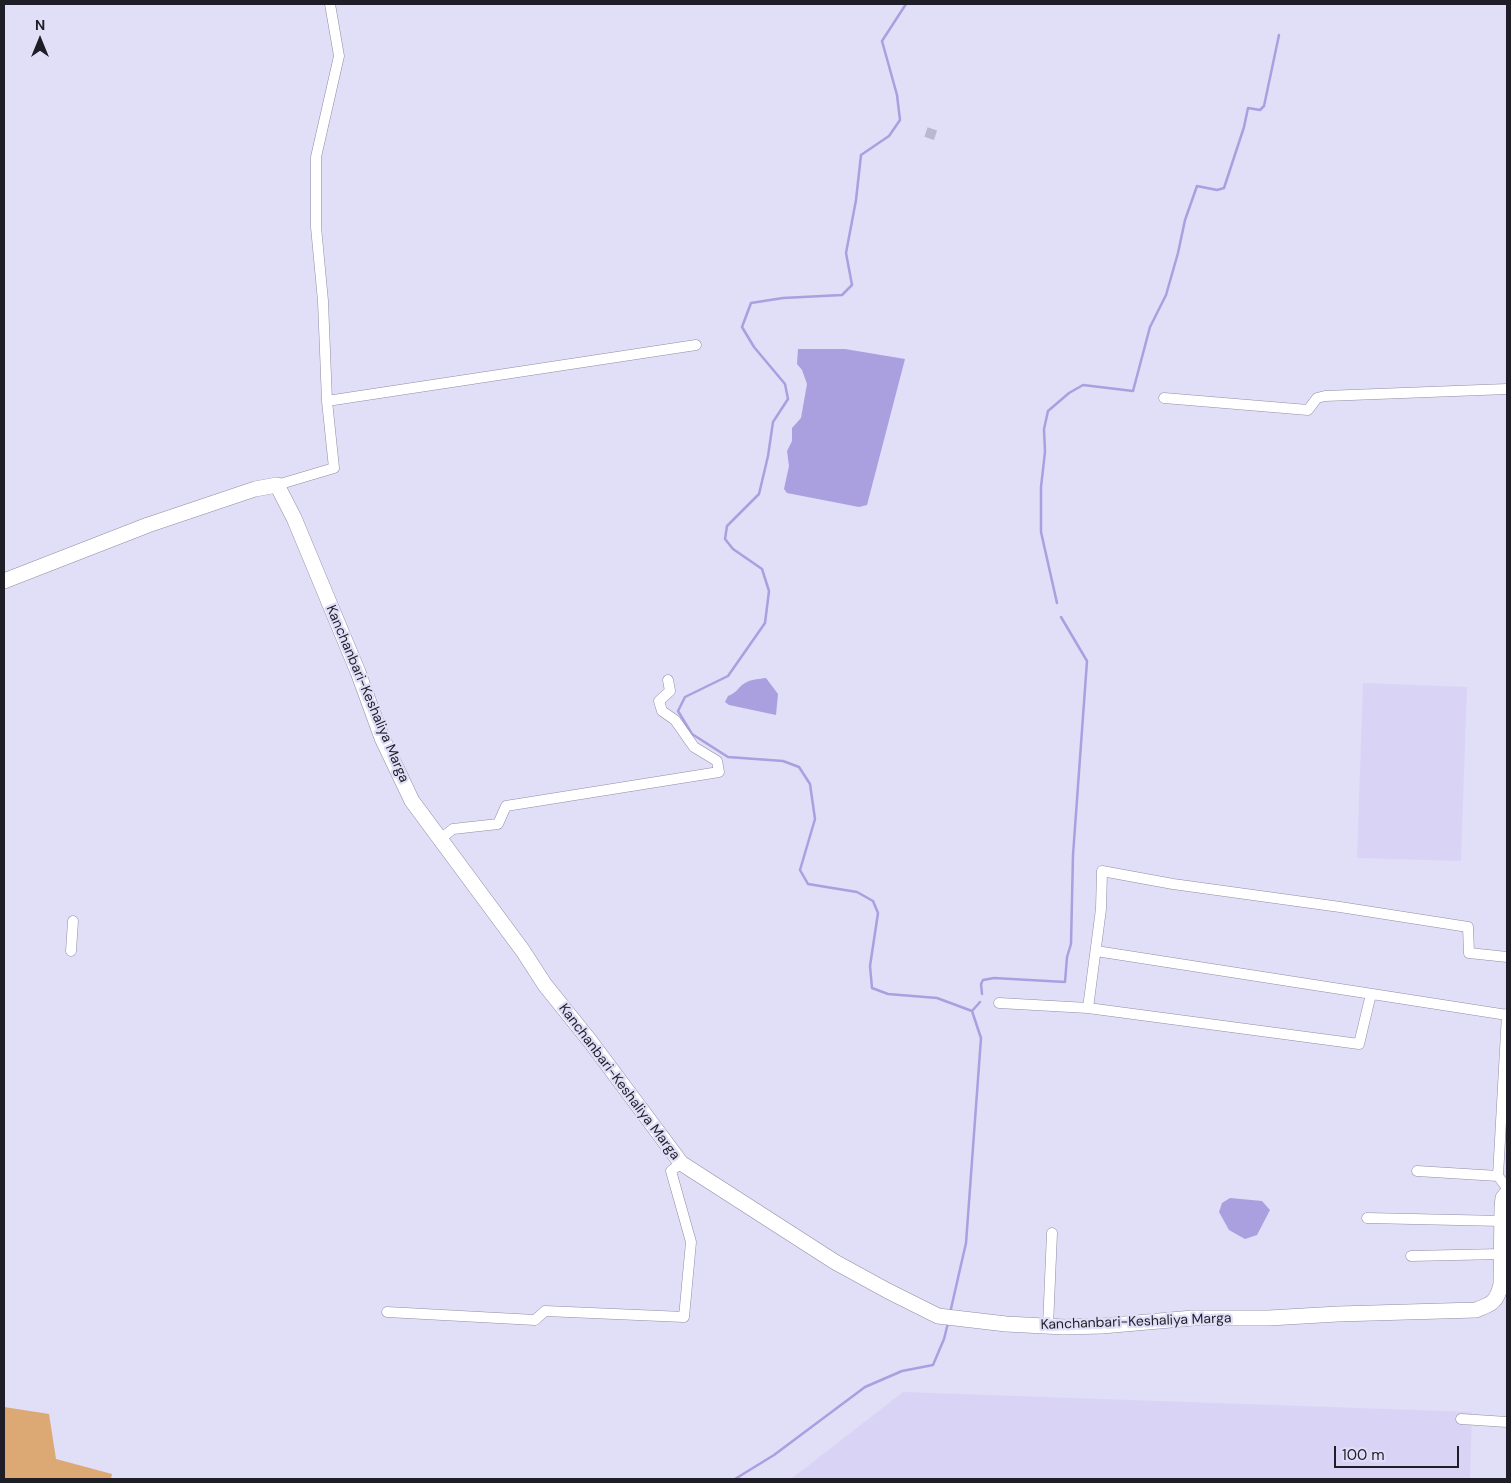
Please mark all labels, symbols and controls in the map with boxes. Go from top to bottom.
north arrow [15,15,65,65]
text: N [35,16,45,34]
street label: Kanchanbari-Keshaliya Marga [322,603,412,785]
street label: Kanchanbari-Keshaliya Marga [555,1001,683,1163]
street label: Kanchanbari-Keshaliya Marga [1040,1310,1232,1334]
scale bar [1336,1436,1461,1468]
text: 100 m [1342,1445,1385,1465]

